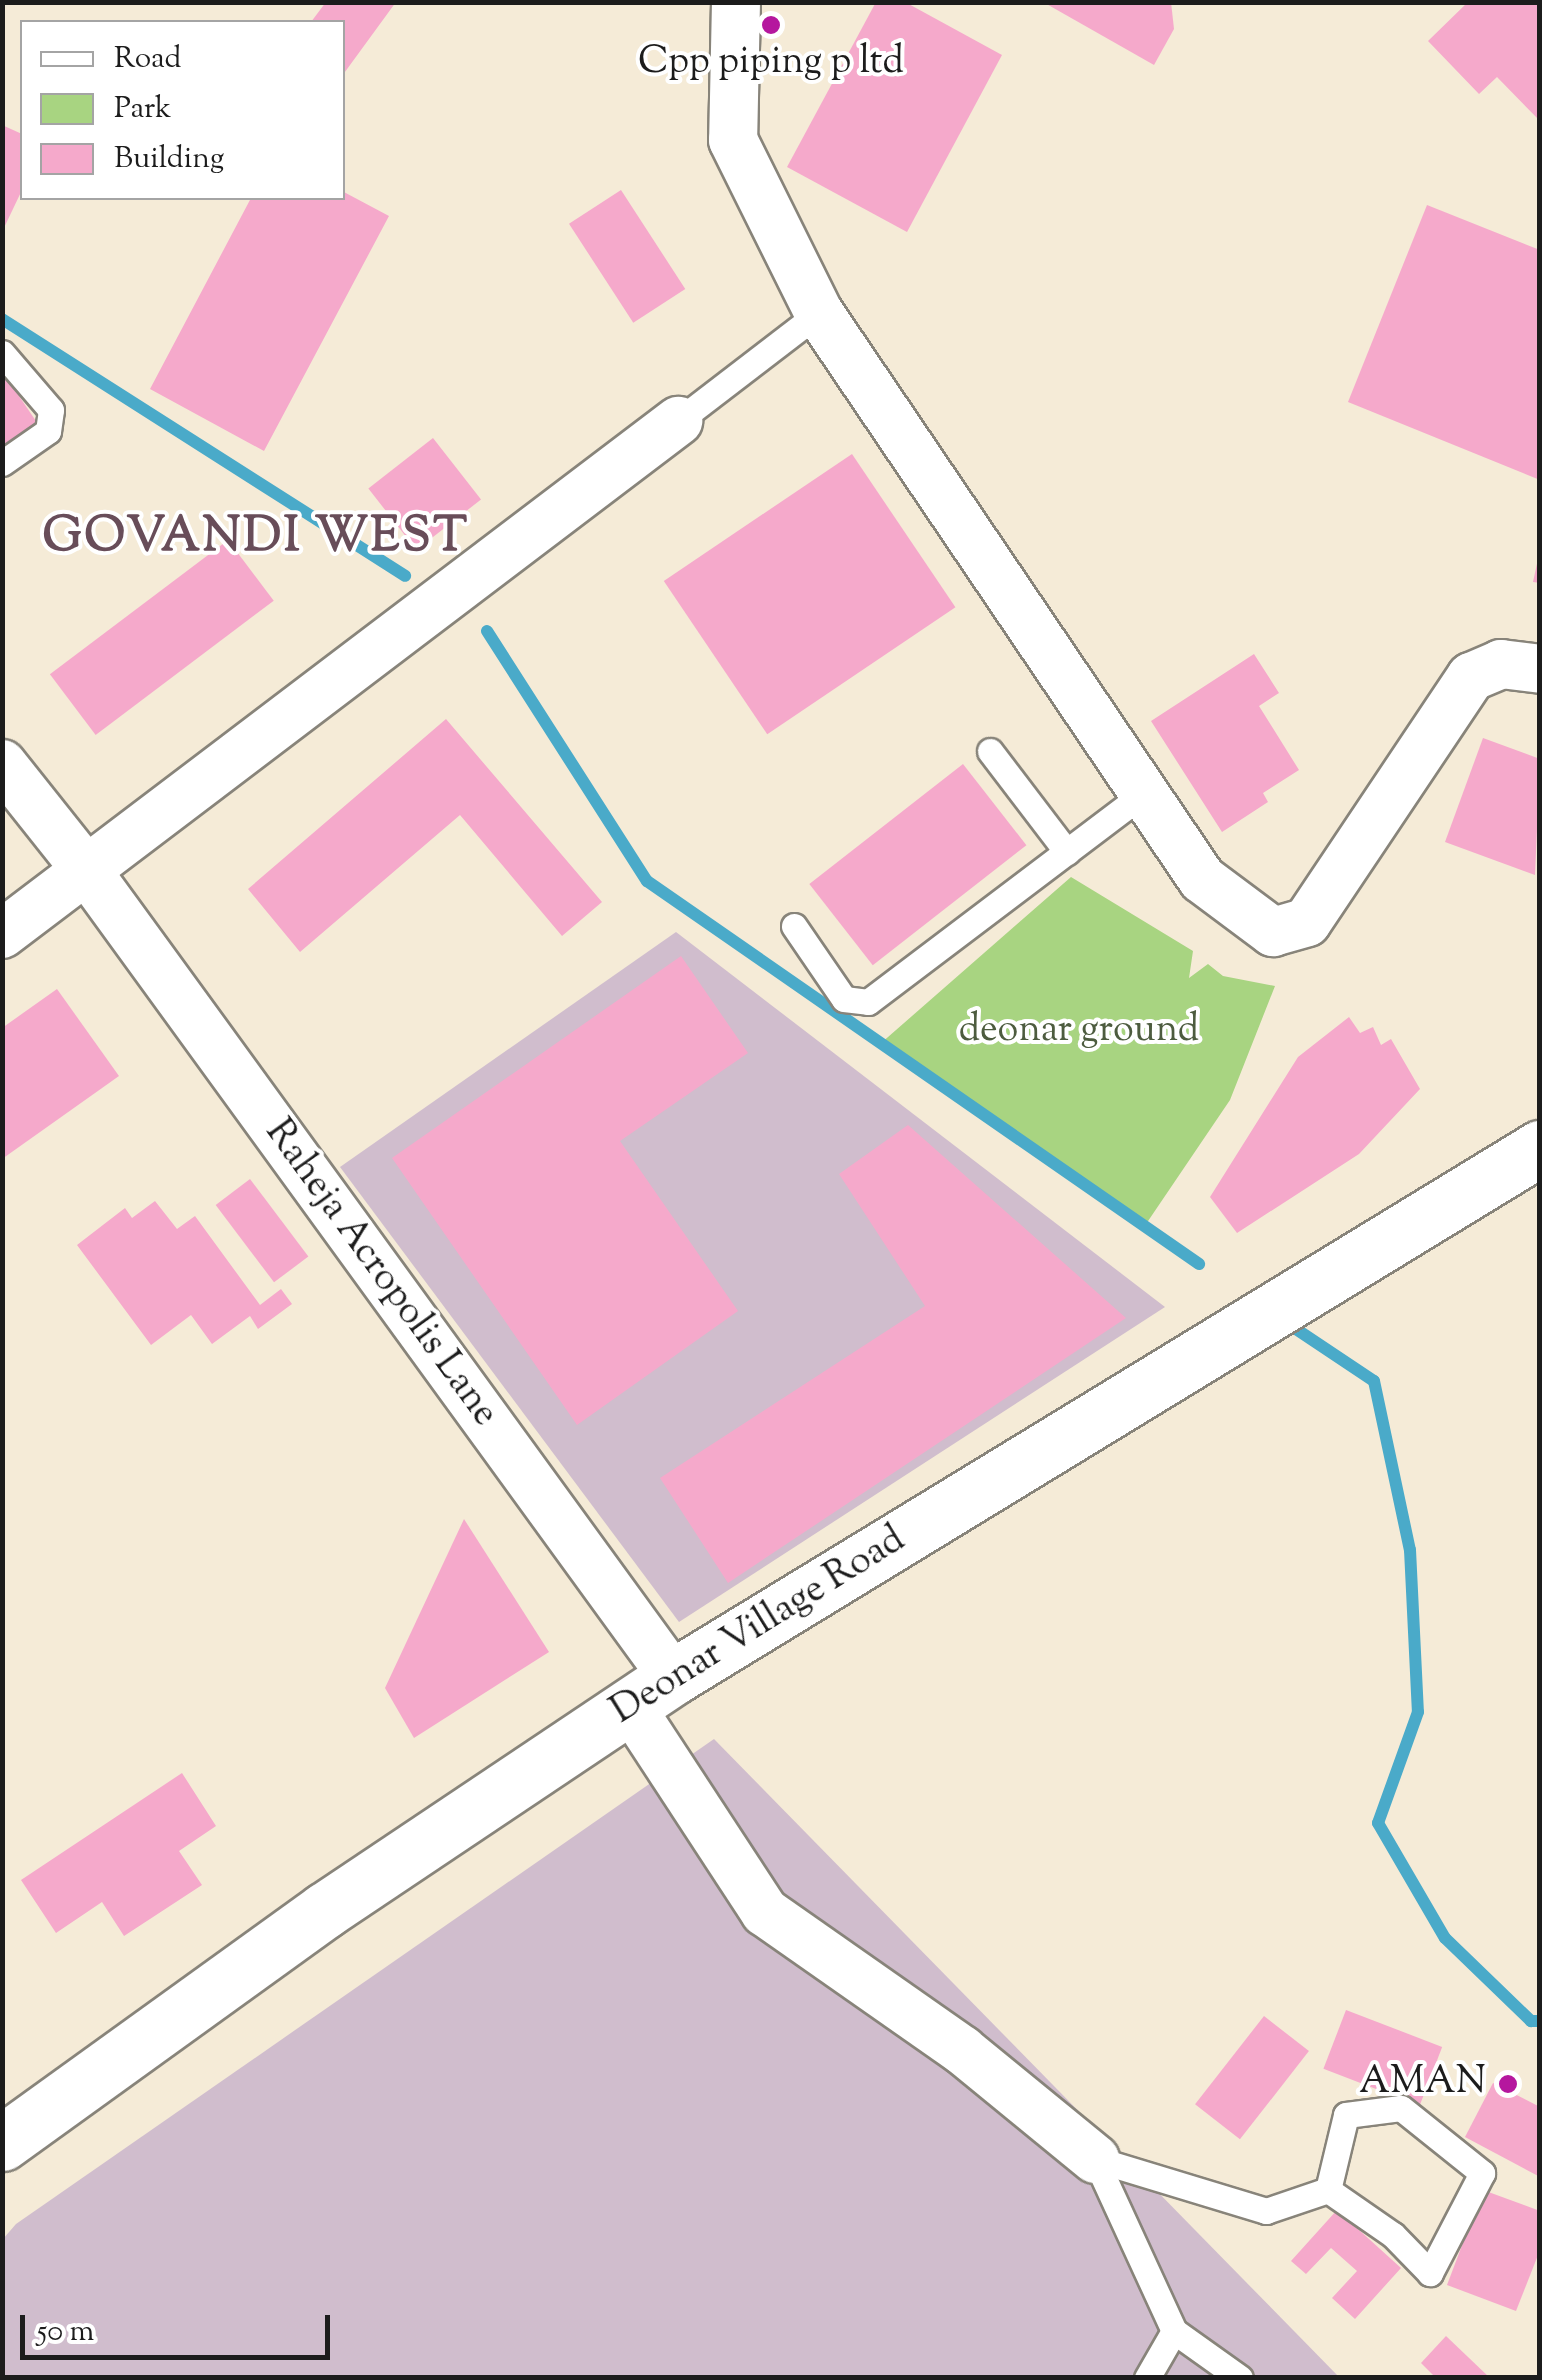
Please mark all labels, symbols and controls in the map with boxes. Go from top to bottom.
marker: Cpp piping p ltd [760,14,782,36]
legend [20,20,345,200]
text: Road [114,38,181,81]
place label: Cpp piping p ltd [638,41,904,87]
text: Park [114,88,171,131]
text: Building [114,138,224,181]
district label: GOVANDI WEST [43,510,469,568]
park label: deonar ground [959,1009,1199,1055]
street label: Raheja Acropolis Lane [254,1112,506,1436]
street label: Deonar Village Road [604,1518,914,1736]
place label: AMAN [1359,2061,1486,2107]
marker: AMAN [1495,2071,1521,2097]
scale bar [25,2295,335,2357]
text: 50 m [37,2311,94,2354]

